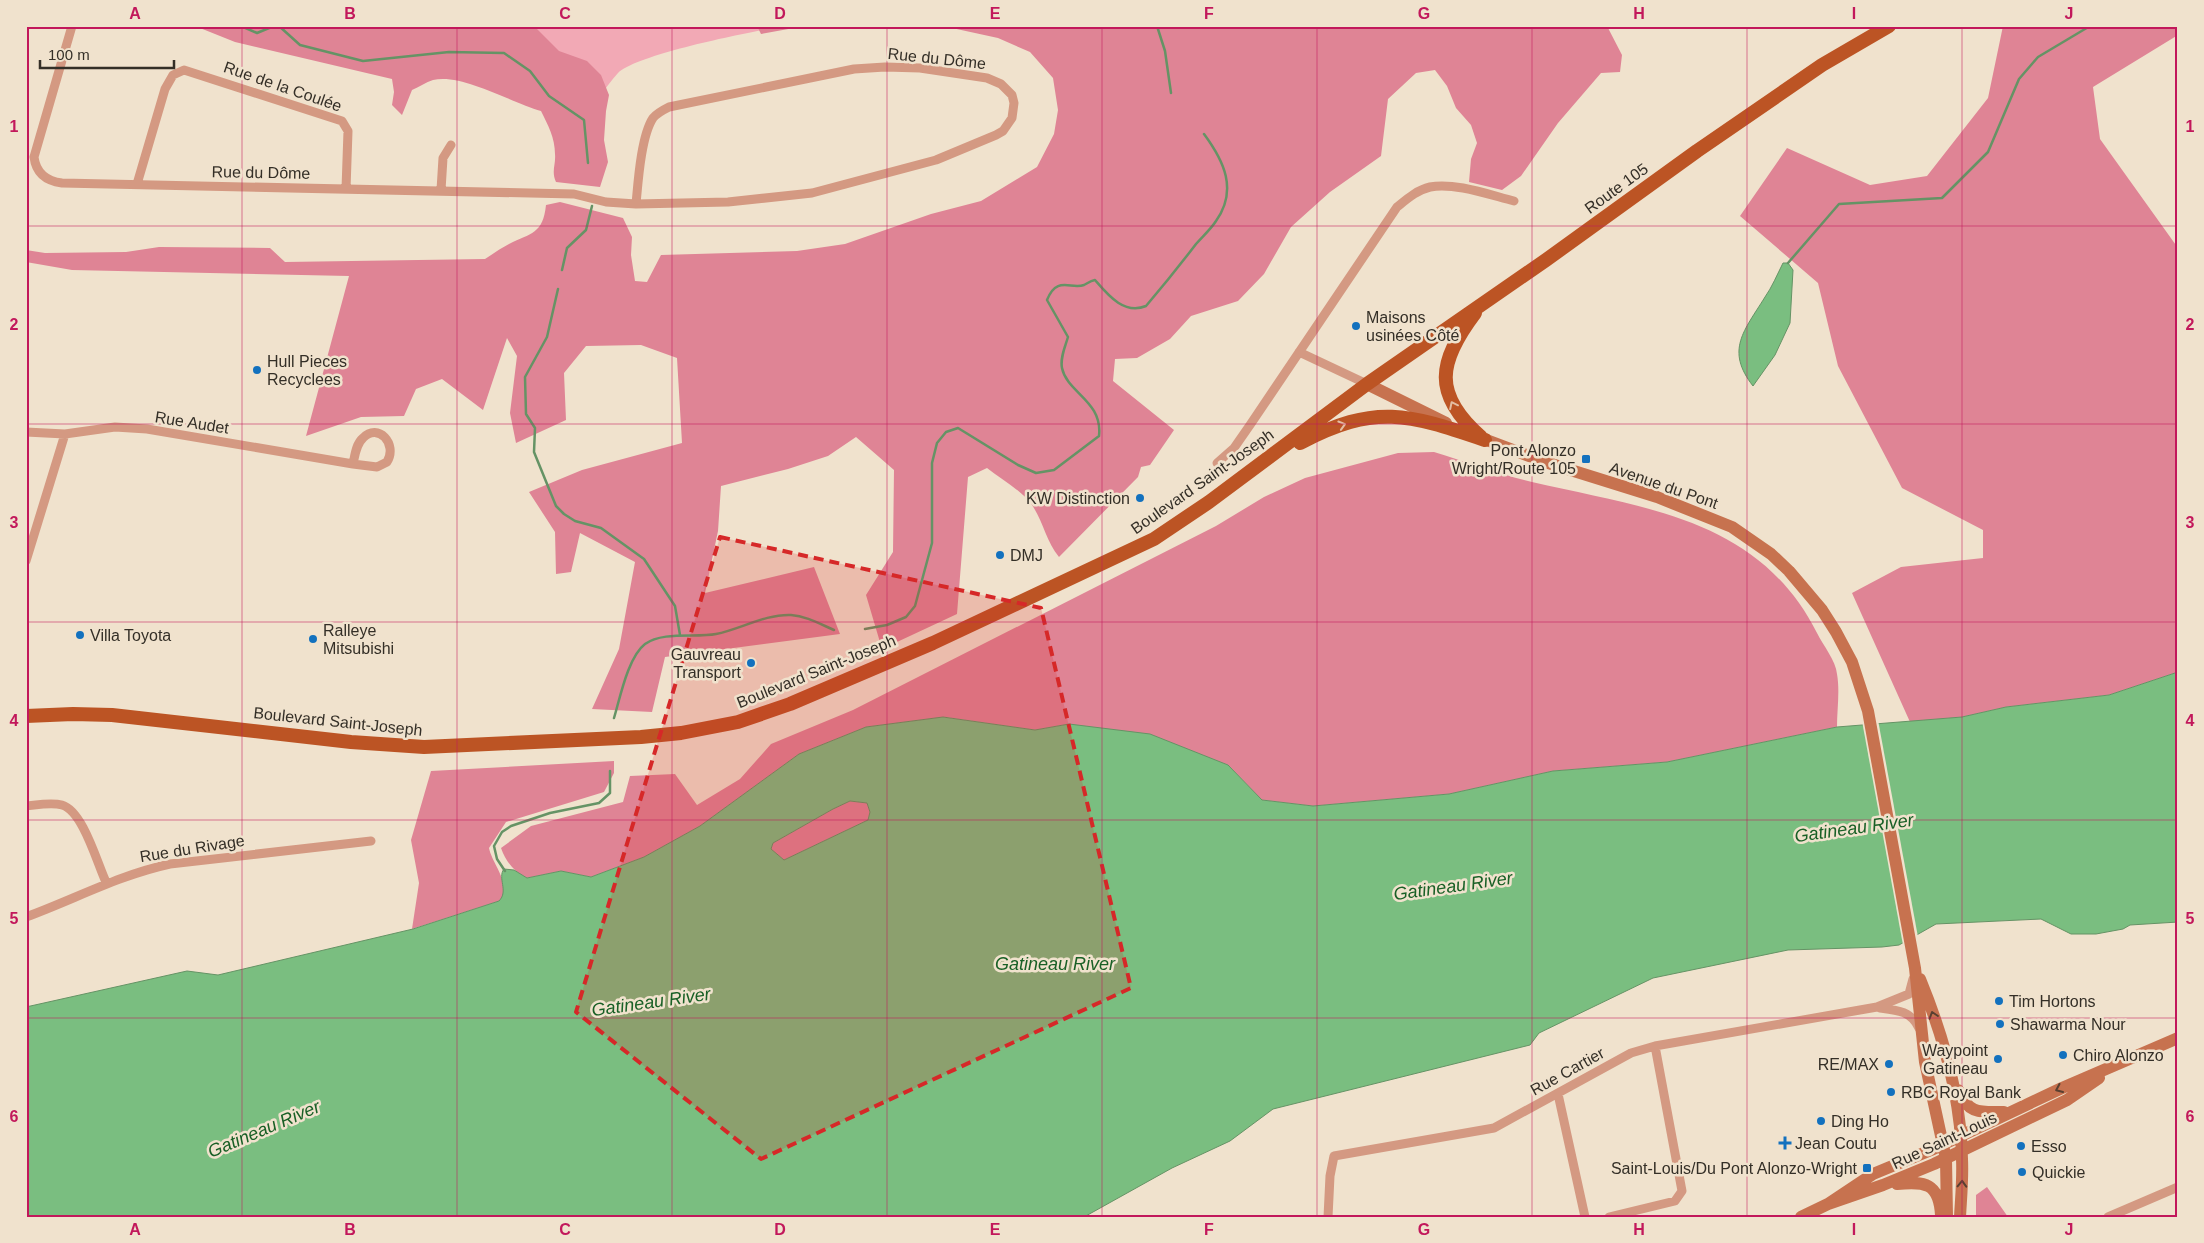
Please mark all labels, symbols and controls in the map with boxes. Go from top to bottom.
text: A [129,5,141,22]
text: B [344,5,356,22]
text: C [559,5,571,22]
text: D [774,5,786,22]
text: E [990,5,1001,22]
text: F [1204,5,1214,22]
text: G [1418,5,1430,22]
text: H [1633,5,1645,22]
text: I [1852,5,1856,22]
text: J [2065,5,2073,22]
scale bar [40,38,174,70]
street label: Rue du Dôme [887,45,987,72]
text: 100 m [48,46,90,63]
street label: Rue de la Coulée [222,58,344,115]
text: 1 [10,118,19,135]
text: 1 [2186,118,2195,135]
street label: Route 105 [1581,160,1651,217]
street label: Rue du Dôme [211,163,311,182]
place label: Maisons usinées Côté [1366,309,1459,344]
text: 2 [10,316,19,333]
text: 2 [2186,316,2195,333]
marker: Maisons usinées Côté [1350,320,1362,332]
place label: Hull Pieces Recyclees [267,353,347,388]
marker: Hull Pieces Recyclees [251,364,263,376]
one-way arrow [1449,401,1459,410]
street label: Rue Audet [154,408,231,437]
one-way arrow [1337,421,1345,431]
street label: Boulevard Saint-Joseph [1128,426,1277,537]
place label: Pont Alonzo Wright/Route 105 [1452,442,1576,477]
marker: Pont Alonzo Wright/Route 105 [1580,453,1592,465]
street label: Avenue du Pont [1607,459,1721,512]
place label: KW Distinction [1026,490,1130,507]
marker: KW Distinction [1134,492,1146,504]
text: 3 [10,514,19,531]
text: 3 [2186,514,2195,531]
place label: DMJ [1010,547,1043,564]
marker: DMJ [994,549,1006,561]
place label: Ralleye Mitsubishi [323,622,394,657]
place label: Villa Toyota [90,627,171,644]
marker: Villa Toyota [74,629,86,641]
street label: Boulevard Saint-Joseph [734,632,898,711]
marker: Ralleye Mitsubishi [307,633,319,645]
place label: Gauvreau Transport [671,646,742,681]
marker: Gauvreau Transport [745,657,757,669]
street label: Boulevard Saint-Joseph [253,704,423,739]
text: 4 [10,712,19,729]
text: 4 [2186,712,2195,729]
water label: Gatineau River [1793,810,1916,846]
street label: Rue du Rivage [138,832,246,865]
water label: Gatineau River [1392,868,1515,904]
text: 5 [10,910,19,927]
text: 5 [2186,910,2195,927]
water label: Gatineau River [995,954,1116,974]
water label: Gatineau River [590,984,713,1020]
place label: Tim Hortons [2009,993,2096,1010]
marker: Tim Hortons [1993,995,2005,1007]
one-way arrow [1929,1012,1939,1020]
place label: Shawarma Nour [2010,1016,2126,1033]
marker: Shawarma Nour [1994,1018,2006,1030]
place label: Waypoint Gatineau [1922,1042,1989,1077]
street label: Rue Cartier [1527,1044,1608,1099]
place label: Chiro Alonzo [2073,1047,2164,1064]
marker: Chiro Alonzo [2057,1049,2069,1061]
marker: Waypoint Gatineau [1992,1053,2004,1065]
place label: RE/MAX [1818,1056,1879,1073]
marker: RE/MAX [1883,1058,1895,1070]
one-way arrow [2055,1083,2064,1094]
place label: RBC Royal Bank [1901,1084,2022,1101]
marker: RBC Royal Bank [1885,1086,1897,1098]
water label: Gatineau River [205,1096,324,1162]
text: 6 [10,1108,19,1125]
text: 6 [2186,1108,2195,1125]
street label: Rue Saint-Louis [1889,1109,1999,1172]
place label: Ding Ho [1831,1113,1889,1130]
marker: Ding Ho [1815,1115,1827,1127]
place label: Jean Coutu [1795,1135,1877,1152]
marker: Jean Coutu [1779,1137,1791,1149]
place label: Esso [2031,1138,2067,1155]
marker: Esso [2015,1140,2027,1152]
place label: Saint-Louis/Du Pont Alonzo-Wright [1611,1160,1858,1177]
marker: Saint-Louis/Du Pont Alonzo-Wright [1861,1162,1873,1174]
place label: Quickie [2032,1164,2085,1181]
marker: Quickie [2016,1166,2028,1178]
one-way arrow [1956,1180,1967,1188]
text: A [129,1221,141,1238]
text: B [344,1221,356,1238]
text: C [559,1221,571,1238]
text: D [774,1221,786,1238]
text: E [990,1221,1001,1238]
text: F [1204,1221,1214,1238]
text: G [1418,1221,1430,1238]
text: H [1633,1221,1645,1238]
text: I [1852,1221,1856,1238]
text: J [2065,1221,2073,1238]

